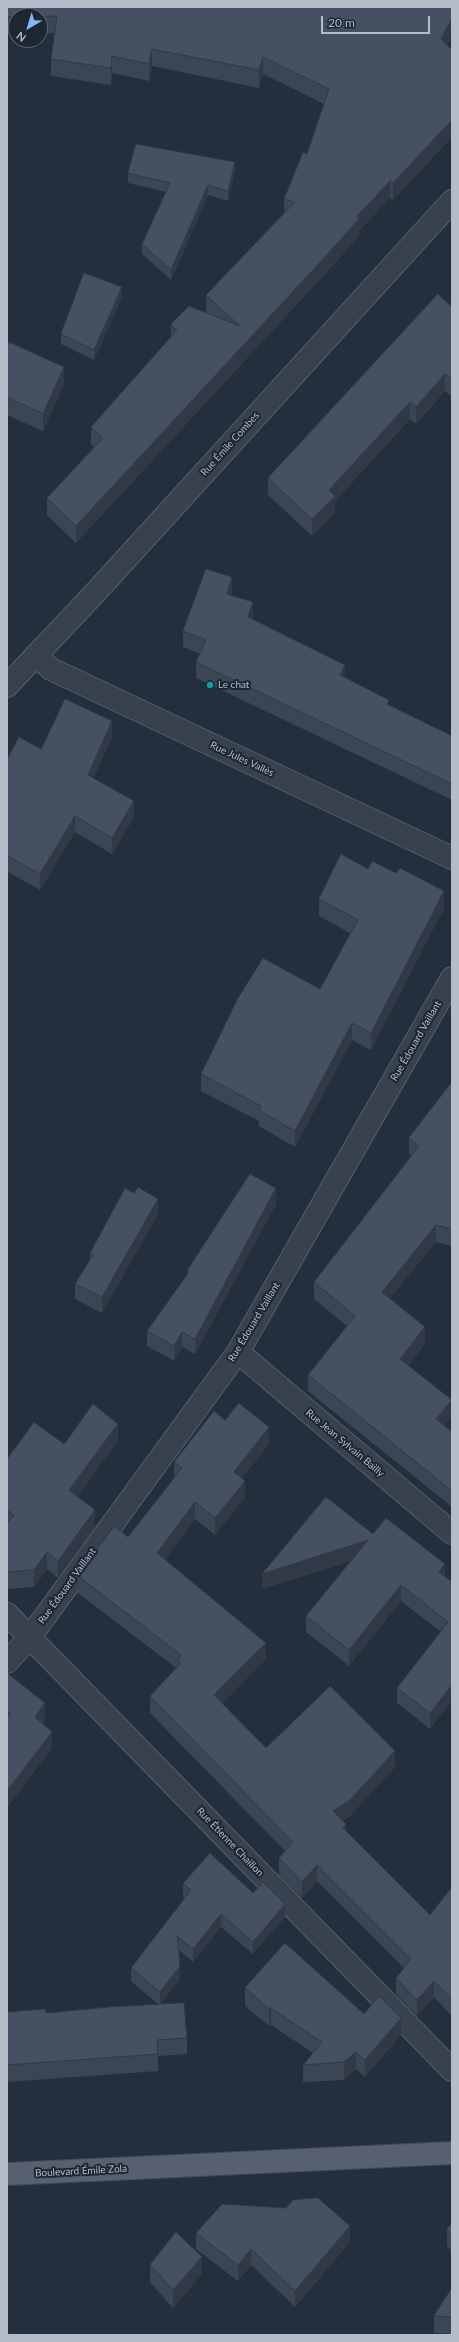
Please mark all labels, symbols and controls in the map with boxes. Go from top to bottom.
north arrow [8,8,48,48]
scale bar [323,8,432,34]
text: 20 m [328,15,355,30]
text: N [14,29,28,45]
street label: Rue Émile Combes [198,410,262,478]
place label: Le chat [218,679,249,691]
marker: Le chat [205,680,215,690]
street label: Rue Jules Vallès [208,739,276,779]
street label: Rue Édouard Vaillant [388,999,444,1083]
street label: Rue Édouard Vaillant [226,1280,282,1364]
street label: Rue Jean Sylvain Bailly [303,1407,387,1479]
street label: Rue Édouard Vaillant [36,1546,98,1626]
street label: Rue Étienne Chaillon [194,1805,266,1879]
street label: Boulevard Émile Zola [35,2163,127,2179]

